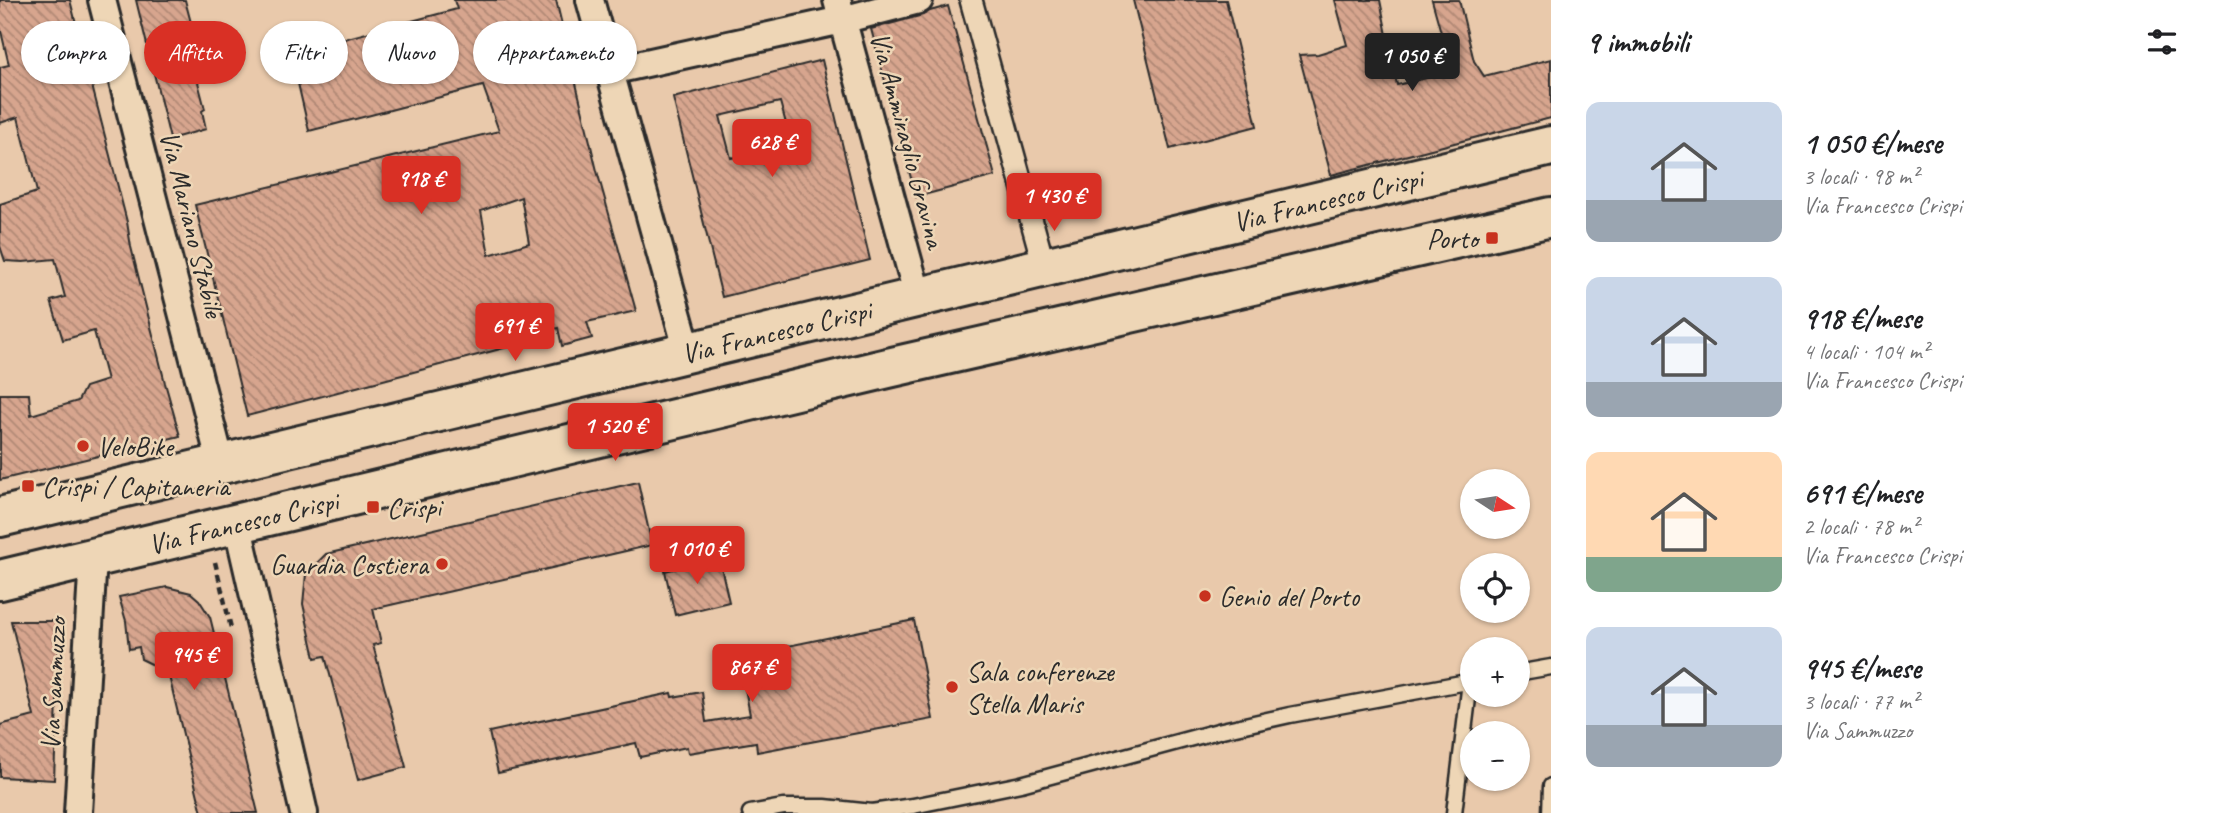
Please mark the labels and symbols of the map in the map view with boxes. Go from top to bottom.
street label: Via Ammiraglio Gravina [862,28,954,254]
pin: 1 050 € [1347,34,1477,93]
pin: 628 € [723,120,821,179]
street label: Via Mariano Stabile [152,127,233,323]
pin: 918 € [372,156,470,216]
street label: Via Francesco Crispi [1229,159,1429,239]
pin: 1 430 € [989,174,1119,233]
place label: Porto [1427,221,1481,256]
marker: Porto [1484,230,1500,246]
street label: Via Francesco Crispi [678,291,878,371]
pin: 691 € [466,304,564,363]
pin: 1 520 € [550,404,680,463]
place label: VeloBike [97,429,175,464]
marker: VeloBike [75,438,91,454]
place label: Crispi / Capitaneria [42,469,232,504]
north arrow [1460,469,1530,539]
marker: Crispi / Capitaneria [20,478,36,494]
street label: Via Francesco Crispi [145,482,345,561]
place label: Crispi [387,490,445,525]
marker: Crispi [365,499,381,515]
pin: 1 010 € [632,526,762,586]
place label: Guardia Costiera [270,547,430,582]
marker: Guardia Costiera [434,556,450,572]
place label: Genio del Porto [1219,579,1361,614]
marker: Genio del Porto [1197,588,1213,604]
street label: Via Sammuzzo [32,614,74,751]
pin: 945 € [145,632,243,692]
pin: 867 € [703,644,801,704]
place label: Sala conferenze Stella Maris [966,654,1115,721]
marker: Sala conferenze Stella Maris [944,679,960,695]

